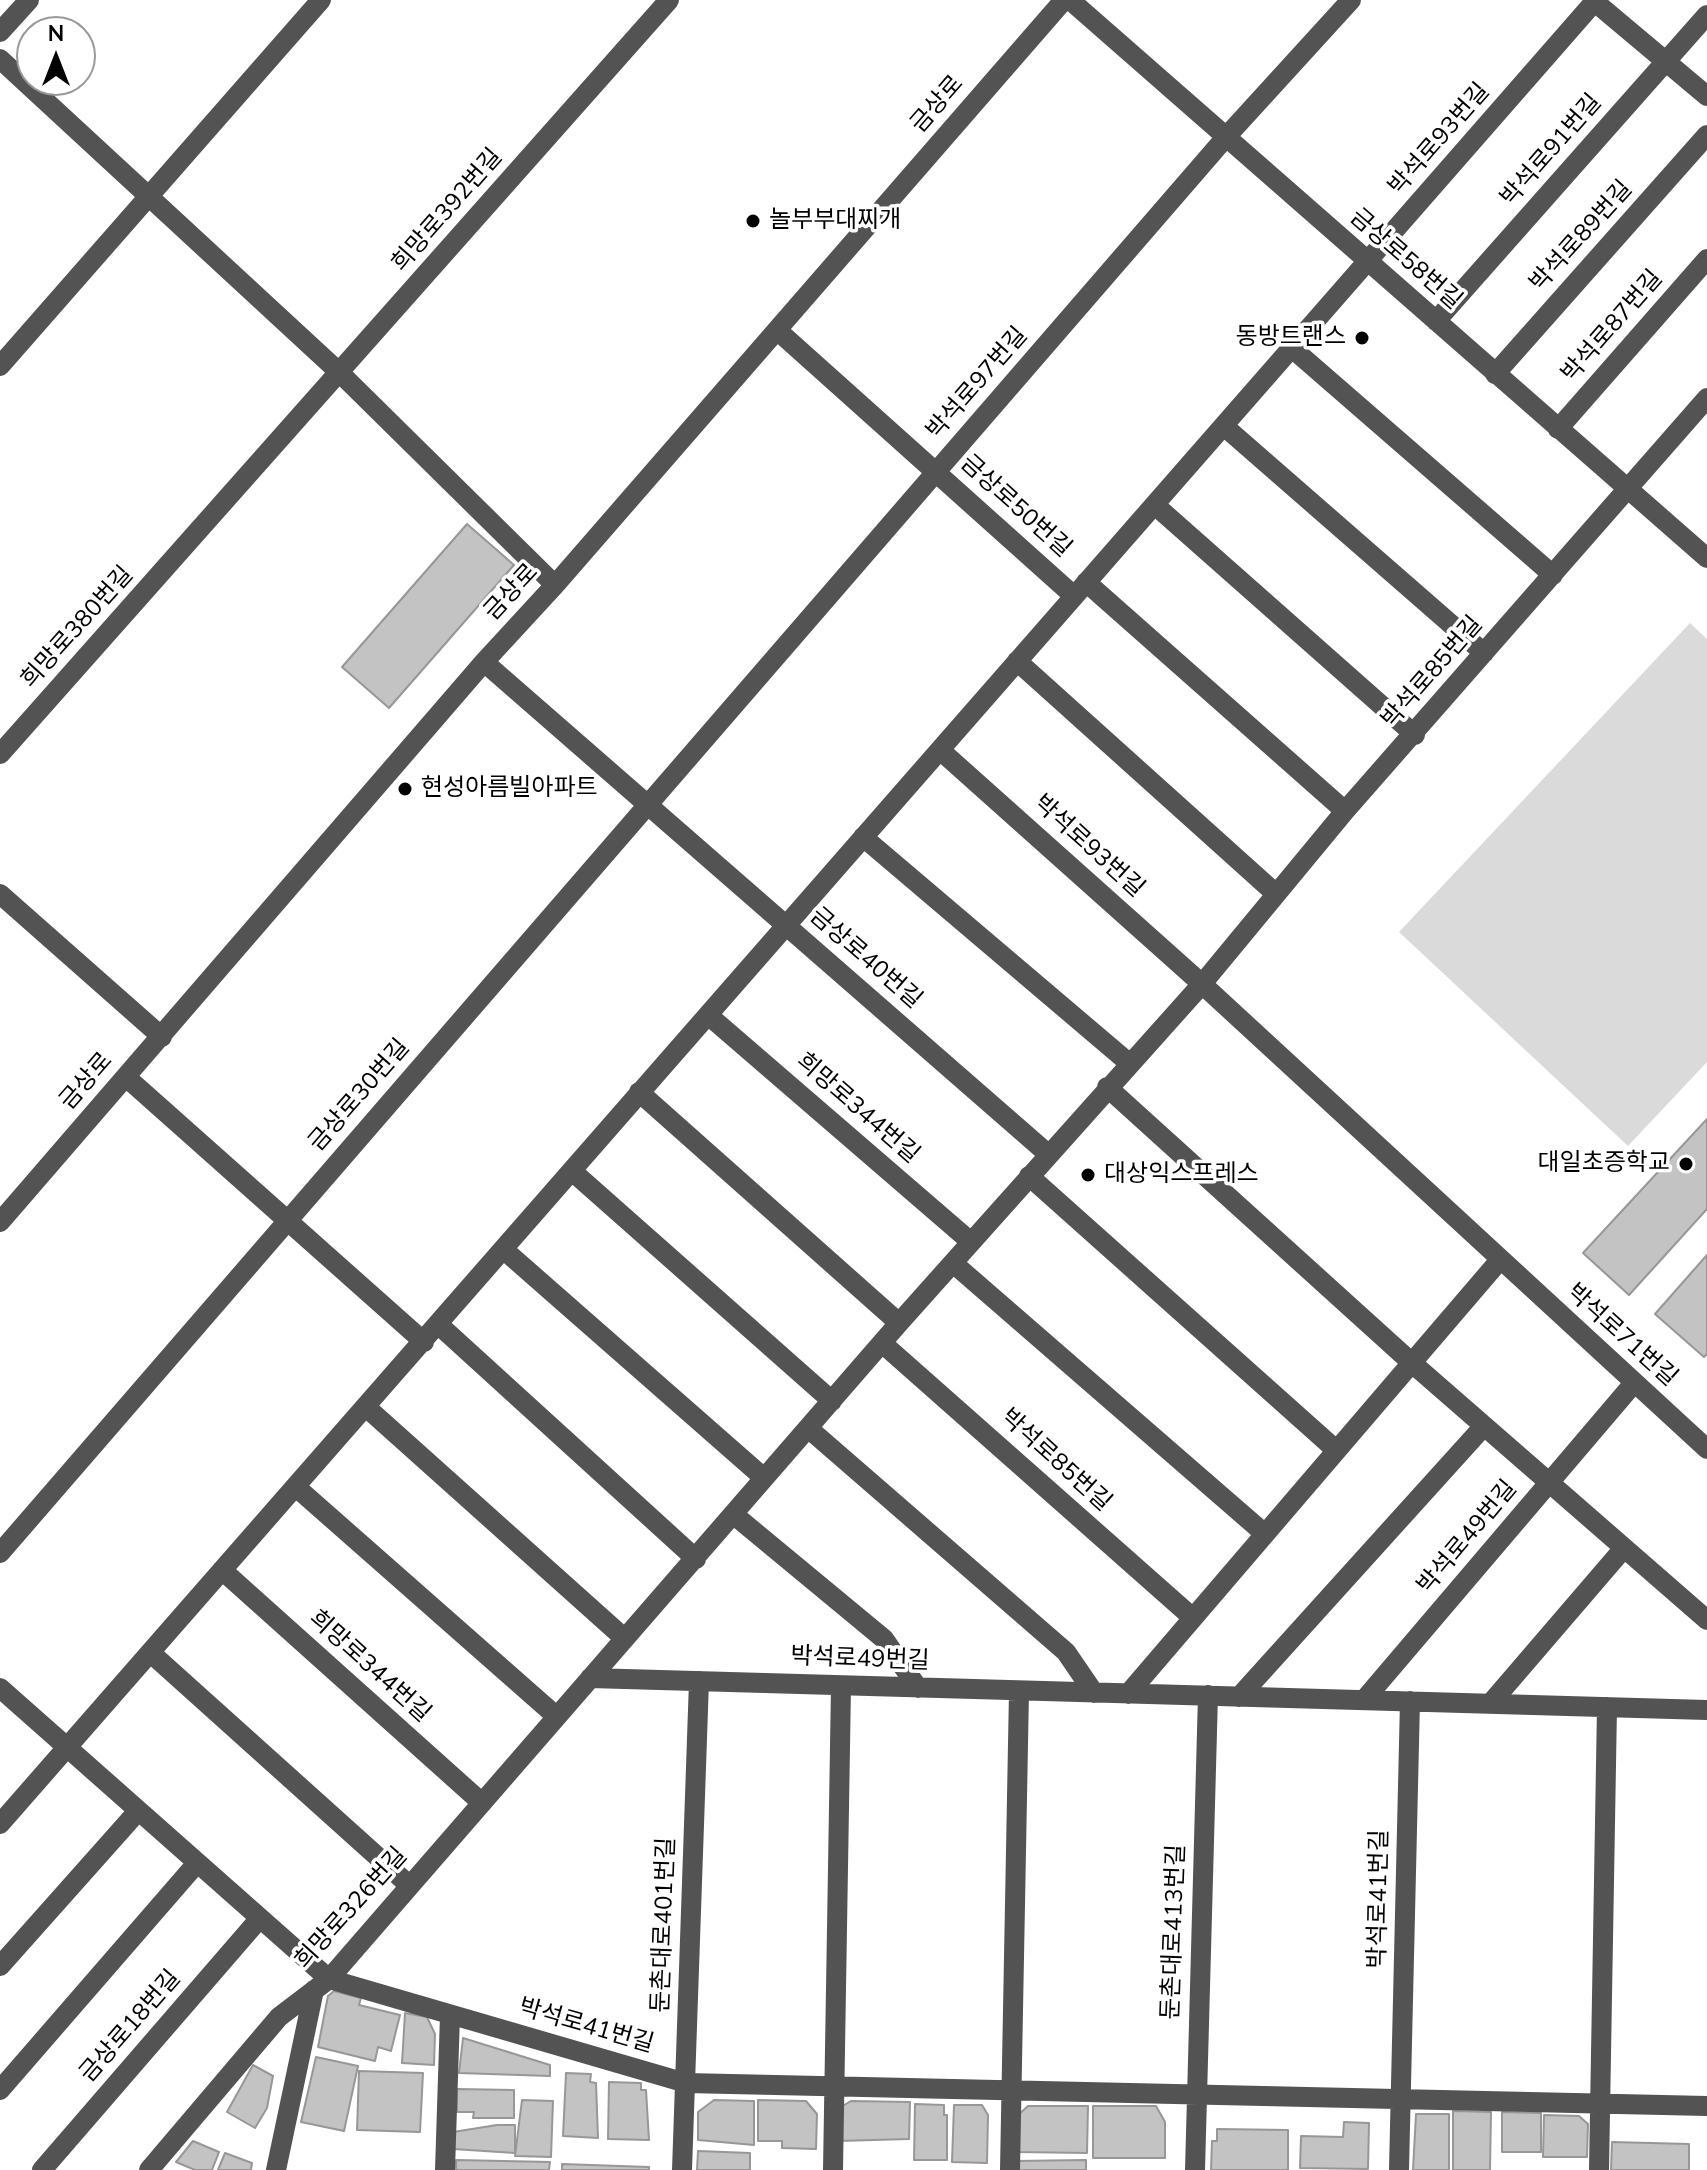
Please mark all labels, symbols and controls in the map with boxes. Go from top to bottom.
north arrow [16,16,96,96]
text: N [48,19,64,49]
street label: 금상로 [905,71,971,139]
street label: 박석로93번길 [1383,78,1497,202]
street label: 박석로91번길 [1495,89,1609,213]
street label: 희망로392번길 [387,144,509,278]
street label: 박석로89번길 [1525,176,1639,298]
street label: 금상로58번길 [1343,203,1467,317]
place label: 놀부부대찌개 [769,207,901,235]
marker: 놀부부대찌개 [744,212,762,230]
street label: 박석로87번길 [1556,265,1670,389]
street label: 박석로97번길 [921,322,1035,446]
place label: 동방트랜스 [1236,324,1346,352]
marker: 동방트랜스 [1353,329,1371,347]
street label: 금상로50번길 [954,450,1076,564]
street label: 금상로 [479,559,545,627]
street label: 희망로380번길 [16,561,140,695]
street label: 박석로85번길 [1376,611,1490,735]
place label: 현성아름빌아파트 [421,775,598,803]
marker: 현성아름빌아파트 [396,780,414,798]
street label: 박석로93번길 [1027,790,1149,904]
street label: 금상로40번길 [803,902,927,1016]
street label: 금상로30번길 [303,1034,417,1158]
street label: 금상로 [54,1048,120,1116]
street label: 희망로344번길 [790,1048,924,1170]
place label: 대일초증학교 [1538,1150,1670,1178]
marker: 대일초증학교 [1677,1155,1695,1173]
place label: 대상익스프레스 [1104,1161,1259,1189]
marker: 대상익스프레스 [1079,1166,1097,1184]
street label: 박석로71번길 [1560,1279,1682,1393]
street label: 박석로85번길 [994,1404,1116,1518]
street label: 박석로49번길 [1412,1475,1524,1601]
street label: 희망로344번길 [302,1605,436,1729]
street label: 박석로49번길 [790,1643,930,1677]
street label: 박석로41번길 [1364,1829,1396,1969]
street label: 둔촌대로401번길 [648,1837,682,2013]
street label: 희망로326번길 [290,1842,414,1976]
street label: 둔촌대로413번길 [1158,1844,1192,2020]
street label: 금상로18번길 [74,1965,188,2089]
street label: 박석로41번길 [515,1994,657,2060]

